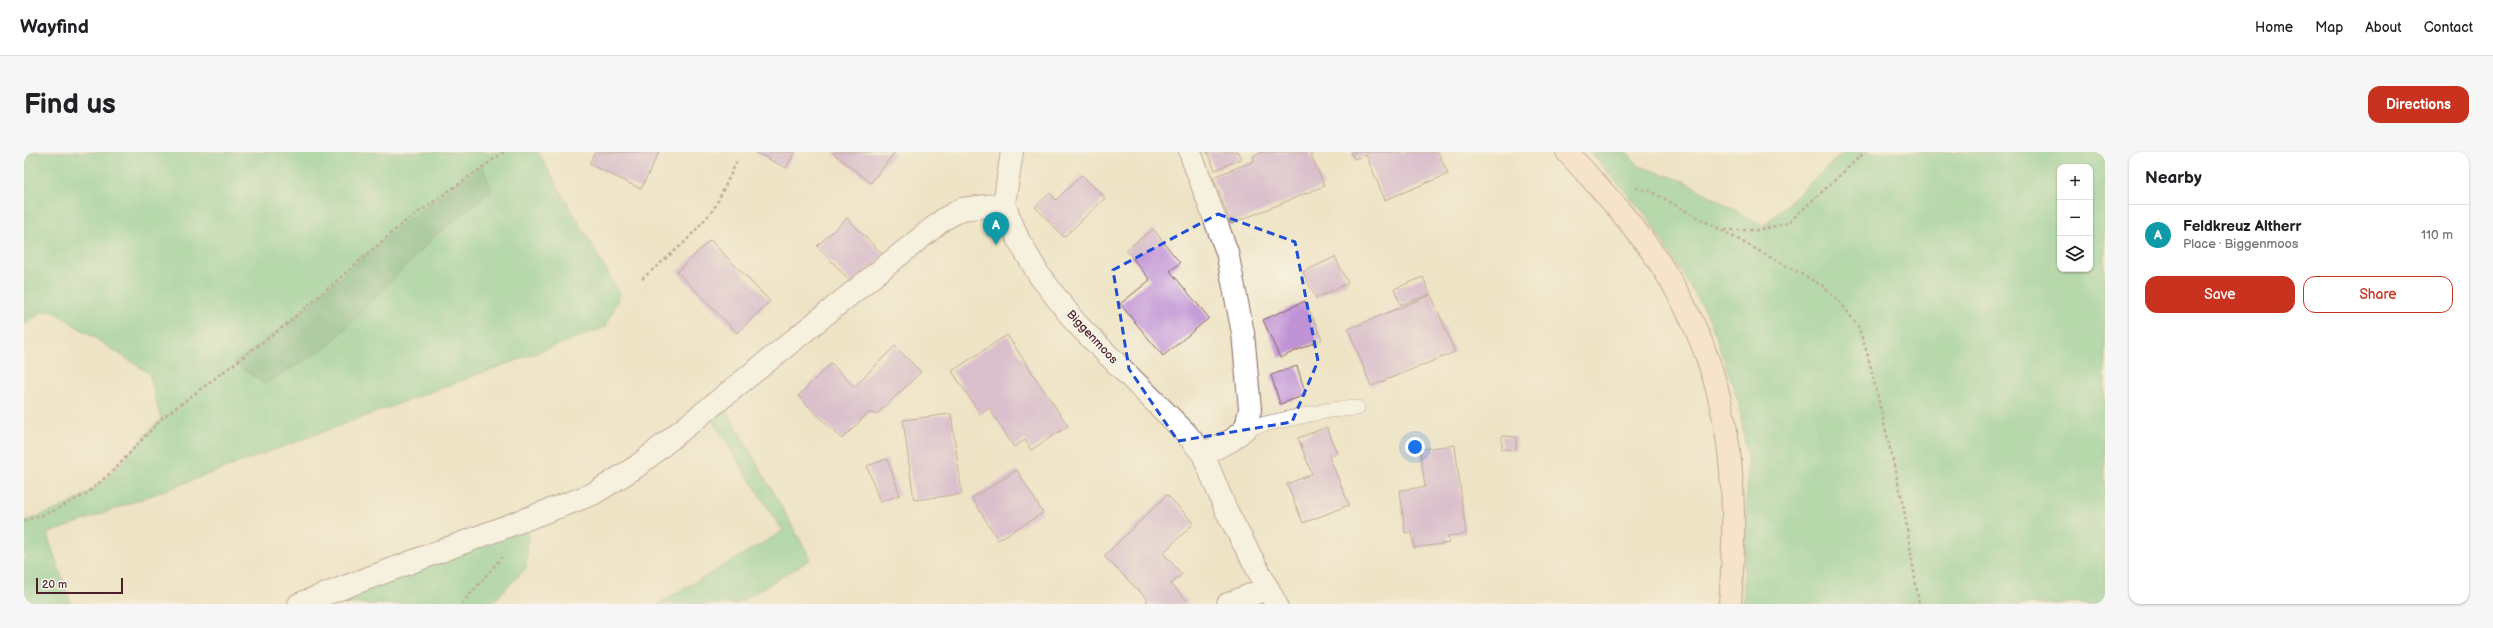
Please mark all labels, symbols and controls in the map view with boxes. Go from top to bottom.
text: Wayfind [20,16,89,39]
text: Home [2255,19,2293,36]
text: Map [2315,19,2343,36]
text: About [2365,19,2402,36]
text: Contact [2424,19,2473,36]
button: Directions [2368,86,2469,123]
text: Find us [24,88,116,121]
map controls [2057,164,2093,272]
button: + [2057,164,2093,200]
text: Nearby [2145,168,2202,188]
button: − [2057,200,2093,236]
pin: A [983,212,1009,245]
text: Feldkreuz Altherr [2183,217,2301,236]
text: A [2154,227,2162,243]
text: 110 m [2421,227,2453,243]
button: layers [2057,236,2093,272]
text: Place · Biggenmoos [2183,236,2298,252]
button: Save [2145,276,2295,313]
button: Share [2303,276,2453,313]
street label: Biggenmoos [1063,307,1121,367]
your location [1405,437,1425,457]
scale bar [36,576,123,595]
text: 20 m [42,578,67,591]

